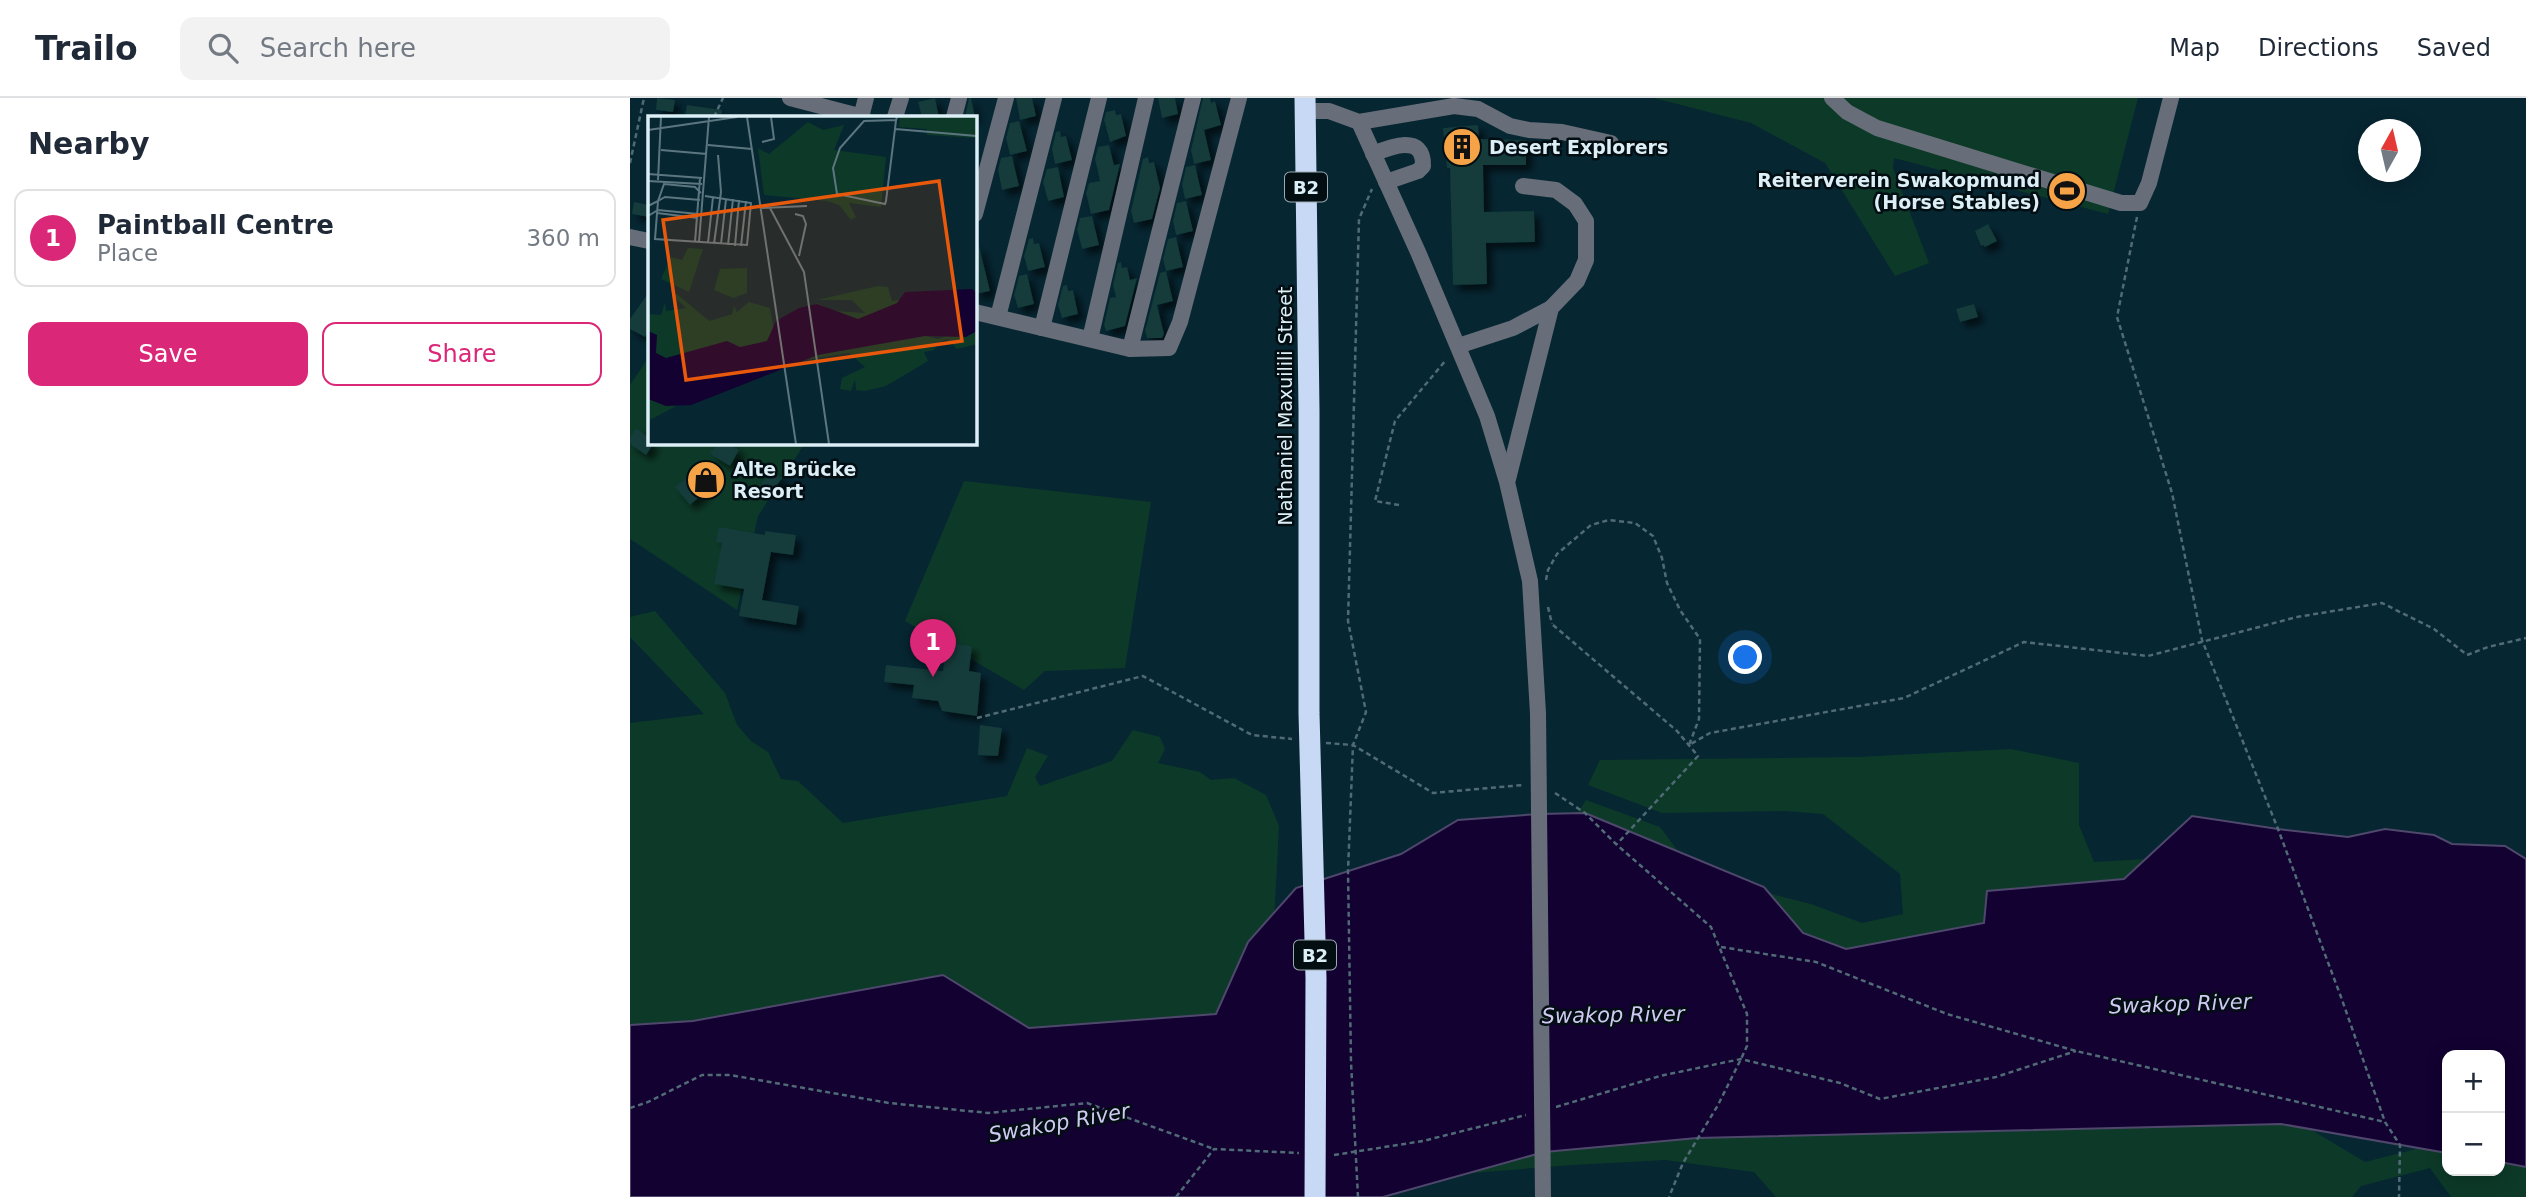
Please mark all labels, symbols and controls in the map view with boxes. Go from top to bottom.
search box [180,17,670,80]
text: Trailo [35,29,138,68]
icon: search [204,29,242,67]
text: Search here [260,33,416,63]
text: Map [2169,34,2220,62]
text: Directions [2258,34,2379,62]
text: Saved [2417,34,2491,62]
inset map [648,116,976,444]
north arrow [2358,119,2421,182]
text: Nearby [28,126,150,161]
building icon: Desert Explorers [1441,126,1483,168]
place label: Desert Explorers [1489,136,1668,158]
place label: Reiterverein Swakopmund (Horse Stables) [1757,169,2040,213]
sports icon: Reiterverein Swakopmund (Horse Stables) [2046,170,2088,212]
road number: B2 [1285,172,1327,202]
text: Paintball Centre [97,210,334,240]
text: 1 [45,225,61,251]
text: 360 m [526,225,600,251]
text: Place [97,240,158,266]
street label: Nathaniel Maxuilili Street [1274,287,1296,525]
button: Save [28,322,308,386]
button: Share [322,322,602,386]
place label: Alte Brücke Resort [733,458,856,502]
shop icon: Alte Brücke Resort [685,459,727,501]
pin: 1 [910,619,956,677]
your location [1728,640,1762,674]
road number: B2 [1294,940,1336,970]
water label: Swakop River [2108,989,2253,1018]
water label: Swakop River [1541,1002,1686,1028]
map controls [2442,1050,2505,1176]
button: + [2442,1050,2505,1113]
water label: Swakop River [987,1099,1133,1147]
button: − [2442,1113,2505,1176]

